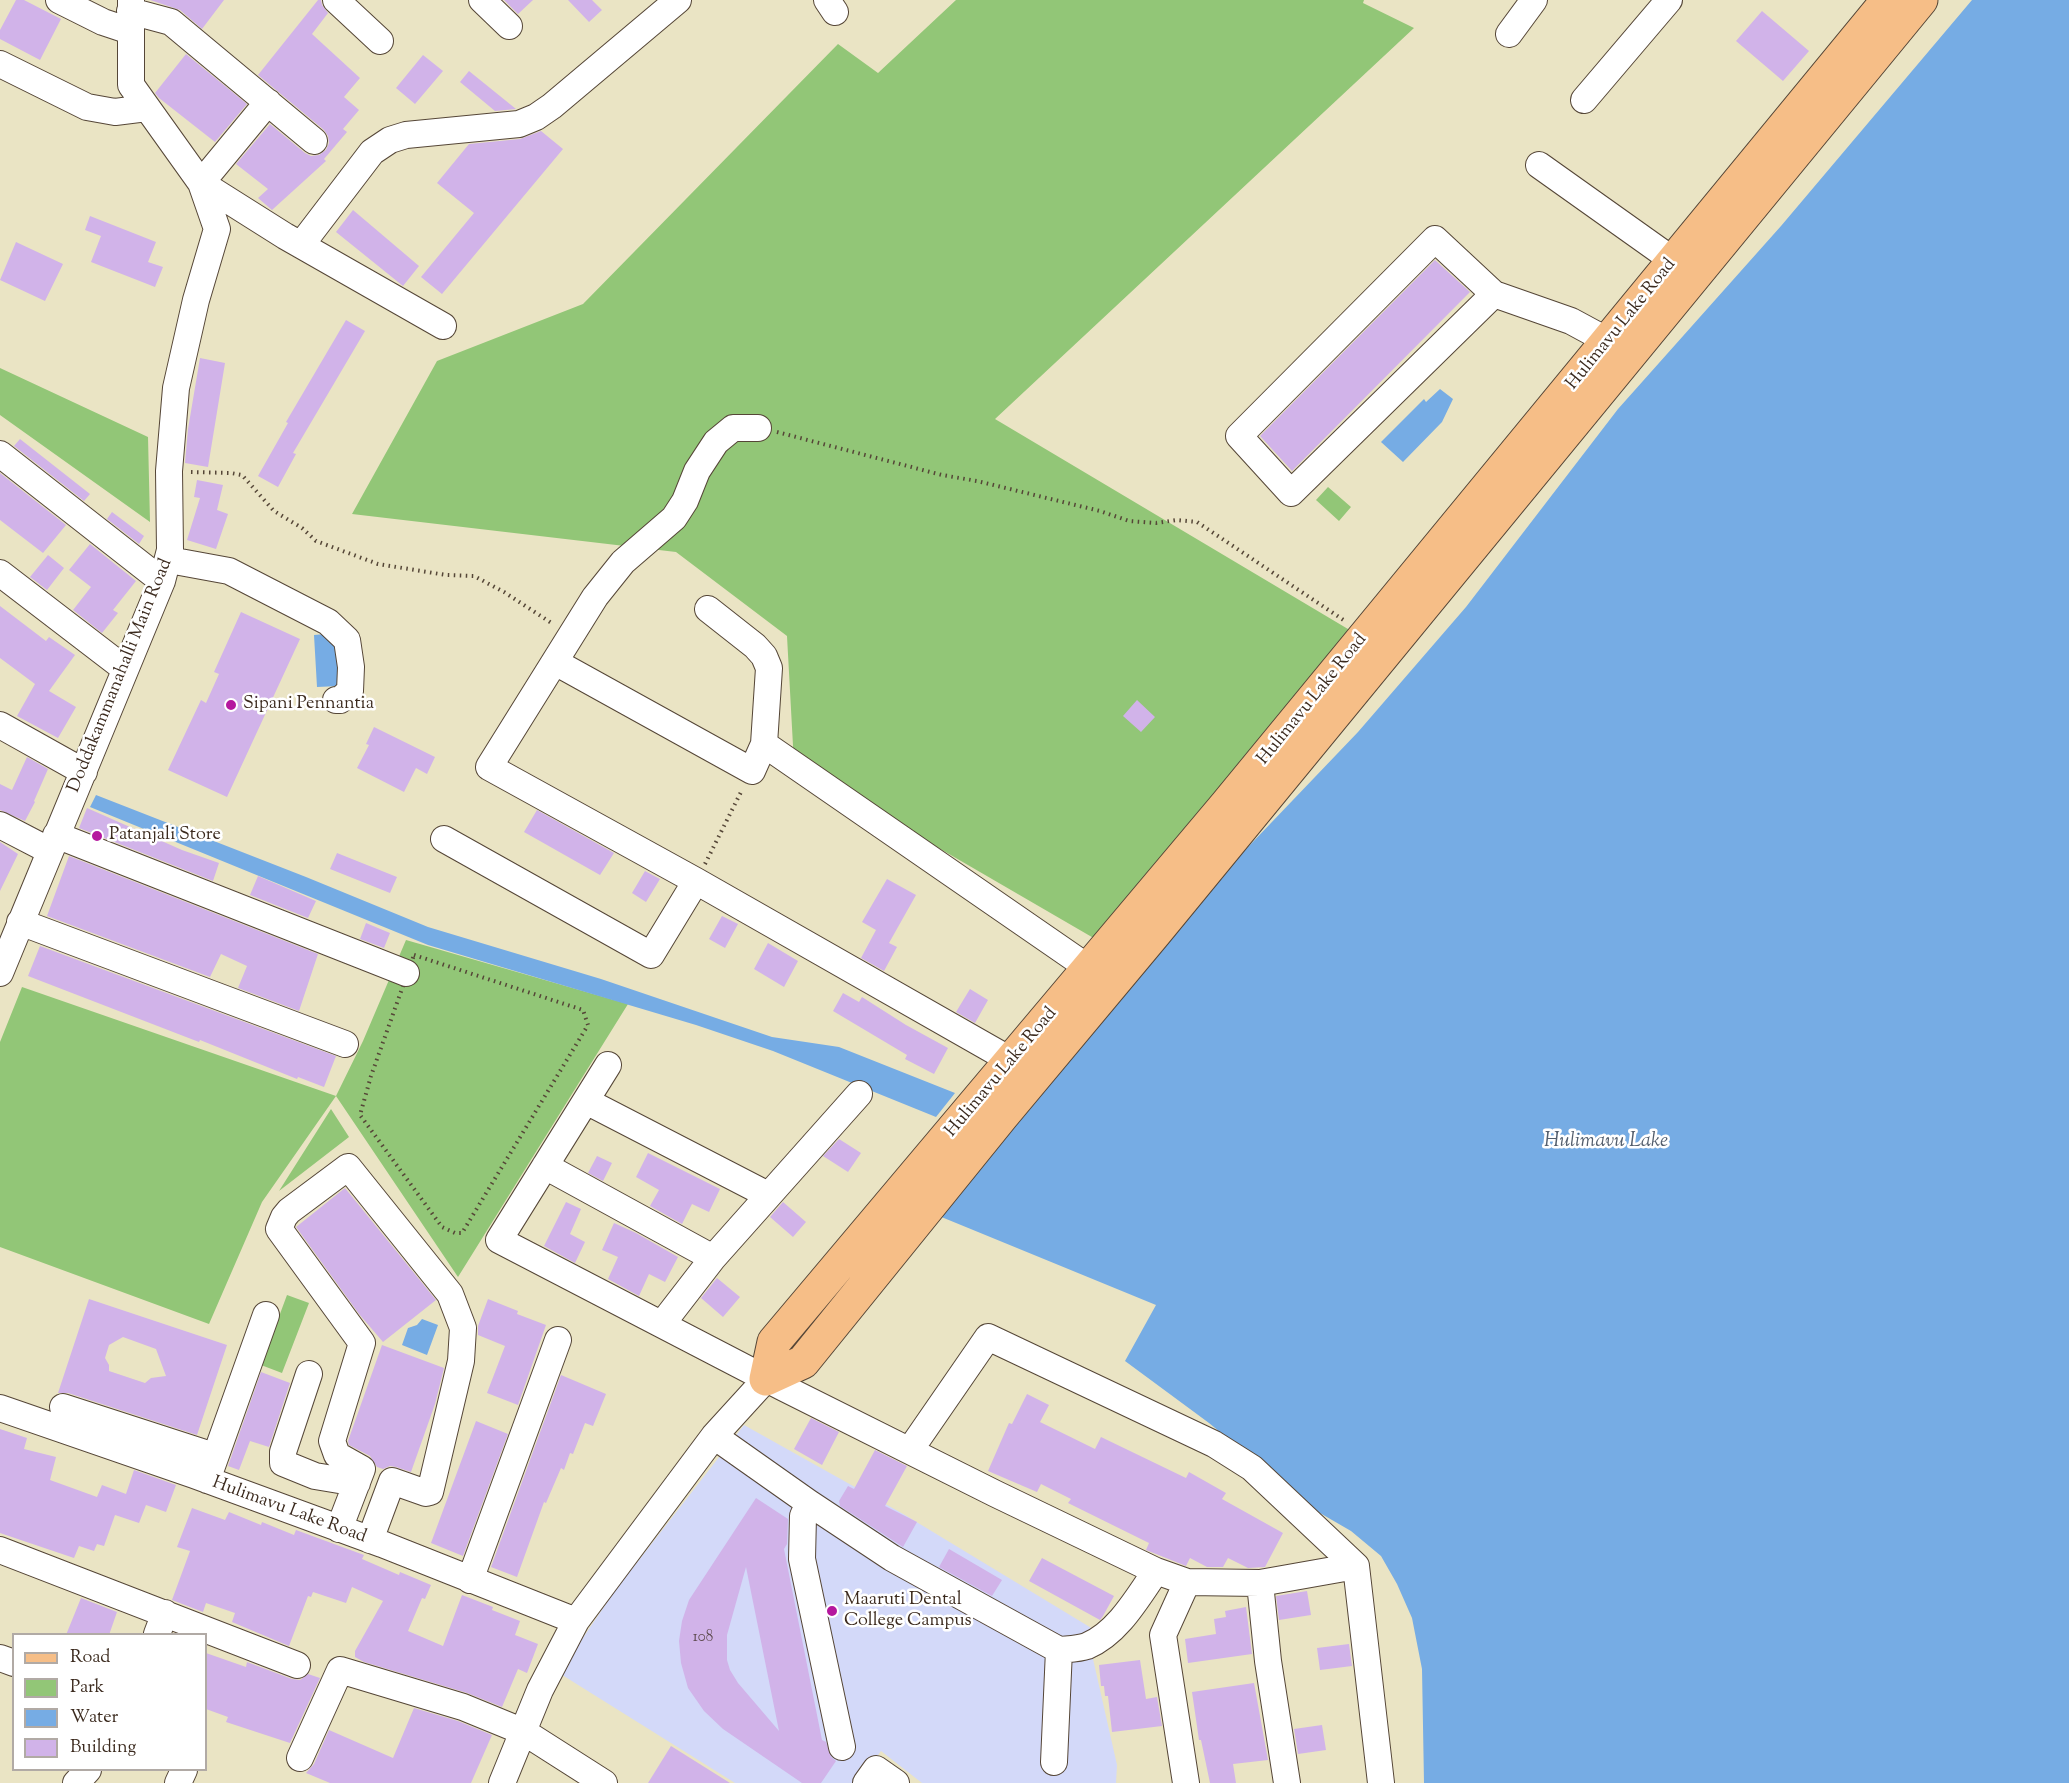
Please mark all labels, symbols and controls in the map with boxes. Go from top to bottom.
street label: Hulimavu Lake Road [1562,255,1682,395]
street label: Doddakammanahalli Main Road [64,556,178,796]
street label: Hulimavu Lake Road [1253,630,1373,770]
place label: Sipani Pennantia [243,694,374,716]
marker: Sipani Pennantia [224,698,238,712]
place label: Patanjali Store [109,825,221,847]
marker: Patanjali Store [90,829,104,843]
street label: Hulimavu Lake Road [941,1004,1063,1142]
water label: Hulimavu Lake [1544,1131,1668,1155]
street label: Hulimavu Lake Road [209,1473,369,1549]
place label: Maaruti Dental College Campus [844,1590,972,1632]
marker: Maaruti Dental College Campus [825,1604,839,1618]
house number: 108 [693,1629,713,1647]
legend [12,1633,207,1771]
text: Road [70,1645,110,1671]
text: Park [70,1675,104,1701]
text: Water [70,1705,118,1731]
text: Building [70,1735,136,1761]

